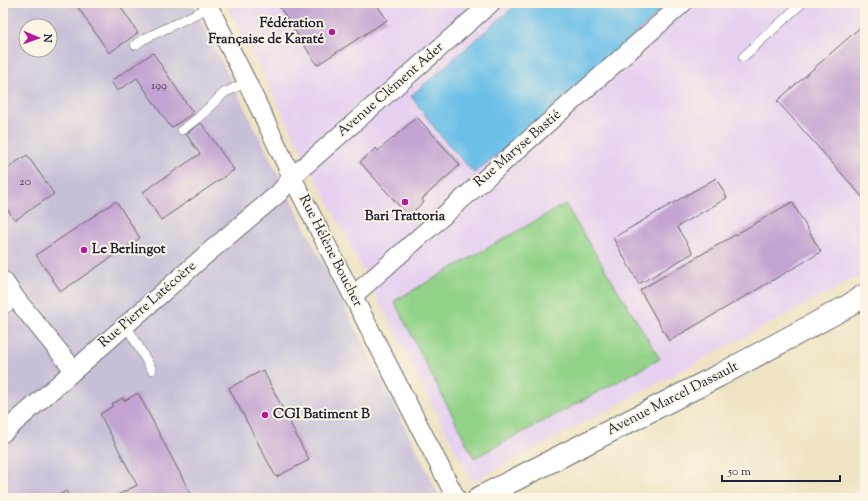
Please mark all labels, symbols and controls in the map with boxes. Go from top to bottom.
place label: Fédération Française de Karaté [208,14,325,50]
north arrow [18,18,58,58]
marker: Fédération Française de Karaté [327,27,337,37]
text: N [39,33,55,43]
street label: Avenue Clément Ader [333,38,449,142]
house number: 199 [151,77,167,95]
street label: Rue Maryse Bastié [470,106,566,192]
house number: 20 [19,173,31,191]
street label: Rue Hélène Boucher [293,192,367,311]
marker: Bari Trattoria [400,197,410,207]
place label: Bari Trattoria [365,207,446,227]
place label: Le Berlingot [92,240,166,260]
marker: Le Berlingot [79,245,89,255]
street label: Rue Pierre Latécoère [95,257,201,353]
street label: Avenue Marcel Dassault [604,357,742,441]
place label: CGI Batiment B [273,405,370,425]
marker: CGI Batiment B [260,410,270,420]
scale bar [722,457,840,483]
text: 50 m [727,463,751,481]

